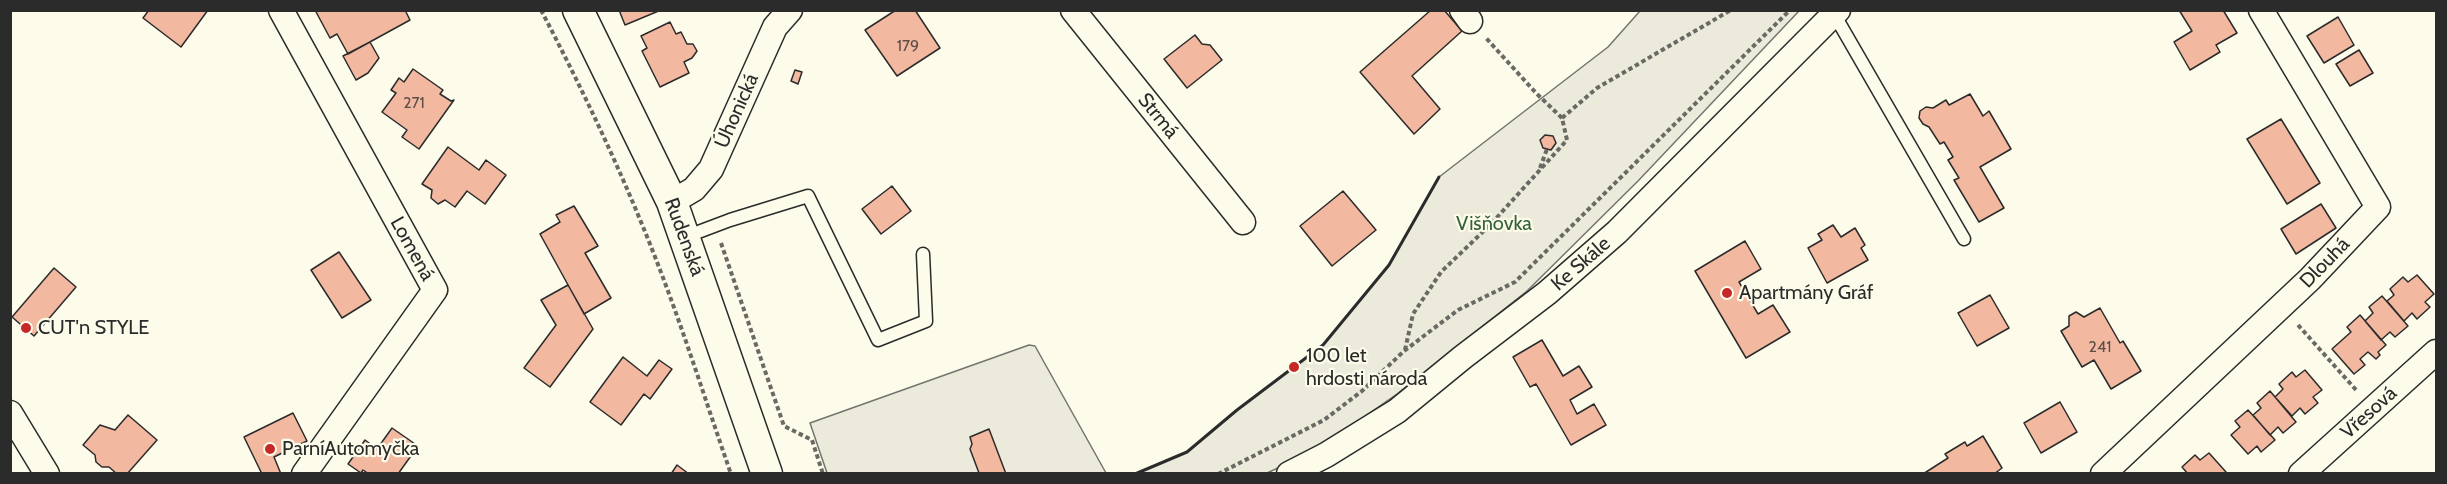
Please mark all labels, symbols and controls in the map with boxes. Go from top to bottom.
house number: 179 [897,36,919,56]
street label: Úhonická [710,70,764,152]
street label: Strmá [1132,88,1184,144]
house number: 271 [403,93,425,113]
street label: Rudenská [659,195,709,279]
park label: Višňovka [1456,212,1532,236]
street label: Lomená [385,213,439,285]
street label: Ke Skále [1547,232,1615,296]
street label: Dlouhá [2295,233,2355,293]
place label: Apartmány Gráf [1739,281,1873,305]
marker: Apartmány Gráf [1720,286,1734,300]
place label: CUT'n STYLE [38,316,149,340]
marker: CUT'n STYLE [19,321,33,335]
house number: 241 [2089,337,2111,357]
place label: 100 let hrdosti národa [1306,344,1427,391]
marker: 100 let hrdosti národa [1287,360,1301,374]
street label: Vřesová [2336,382,2402,444]
place label: ParníAutomyčka [282,437,419,461]
marker: ParníAutomyčka [263,442,277,456]

